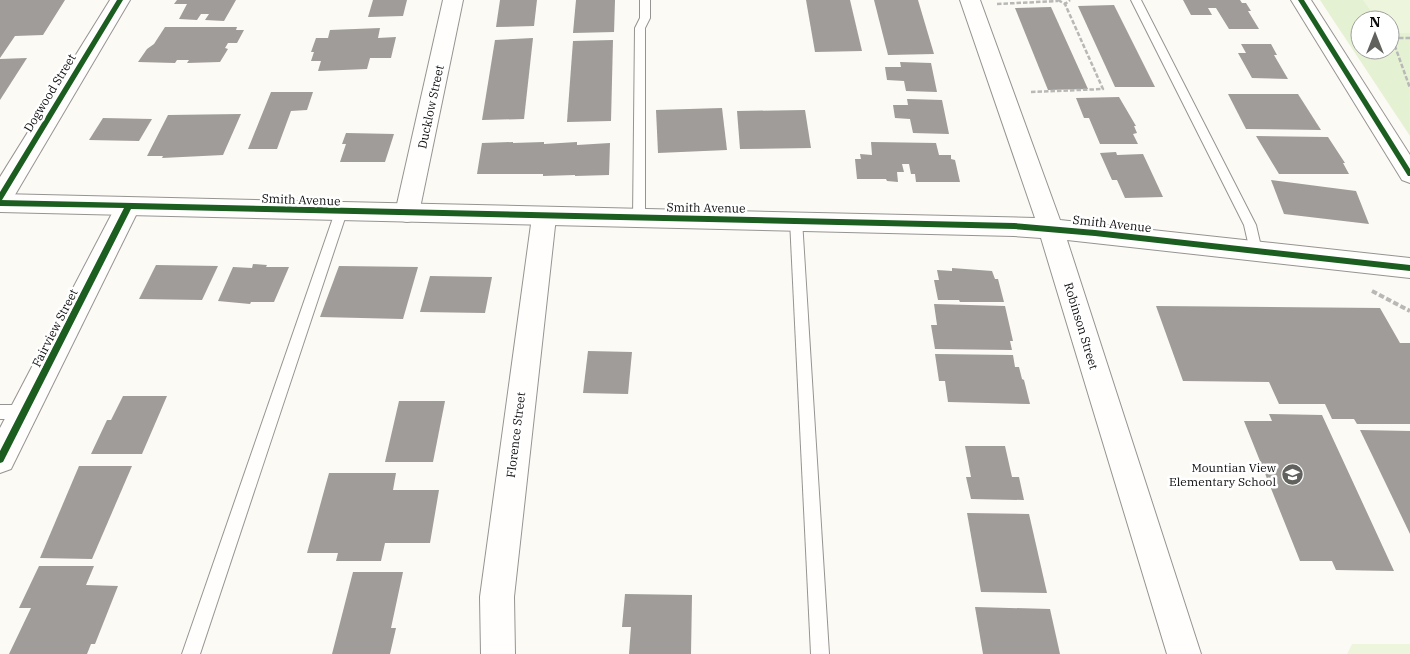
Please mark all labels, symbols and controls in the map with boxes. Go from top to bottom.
north arrow [1350,10,1400,60]
text: N [1369,13,1381,31]
street label: Dogwood Street [20,51,79,135]
street label: Ducklow Street [414,64,447,150]
street label: Smith Avenue [261,191,341,208]
street label: Smith Avenue [666,199,746,216]
street label: Smith Avenue [1072,212,1152,235]
street label: Robinson Street [1061,281,1102,371]
street label: Fairview Street [28,286,81,369]
street label: Florence Street [503,391,528,479]
place label: Mountian View Elementary School [1169,460,1277,489]
school or university icon: Mountian View Elementary School [1280,463,1304,487]

